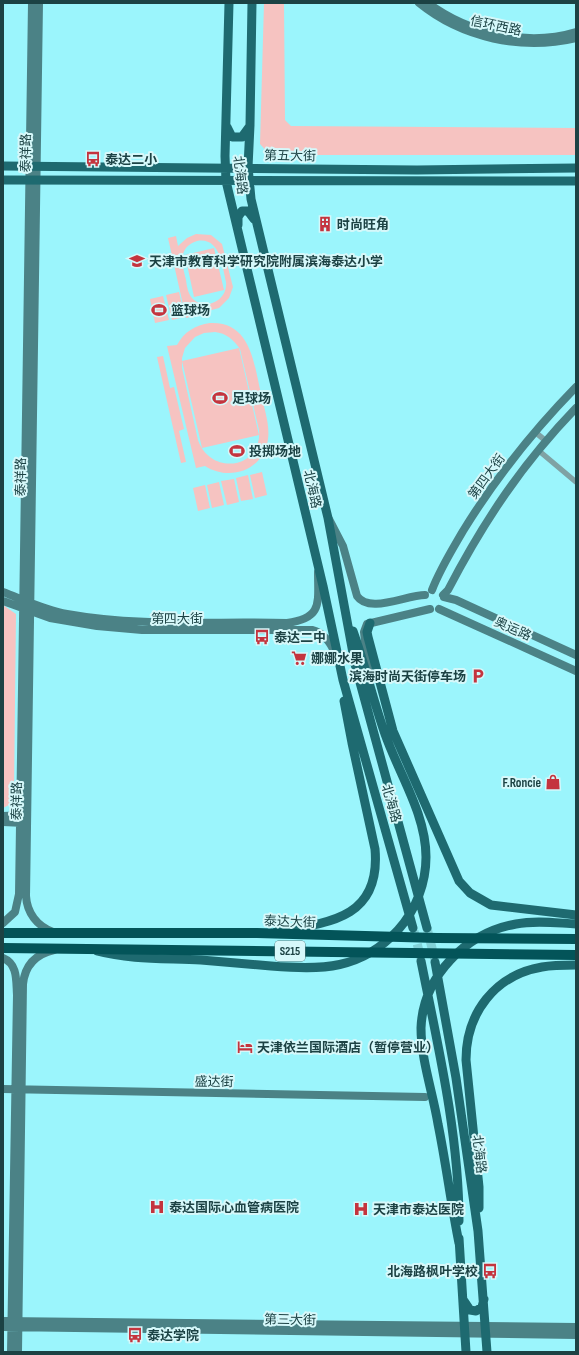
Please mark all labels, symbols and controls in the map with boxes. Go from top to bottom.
street label: 信环西路 [469,13,523,39]
street label: 泰祥路 [18,133,34,173]
street label: 第五大街 [264,148,316,164]
bus stop icon: 泰达二小 [84,150,102,168]
place label: 泰达二小 [105,152,158,168]
street label: 北海路 [230,155,250,195]
building icon: 时尚旺角 [316,215,334,233]
place label: 时尚旺角 [337,217,389,233]
school or university icon: 天津市教育科学研究院附属滨海泰达小学 [128,252,146,270]
place label: 天津市教育科学研究院附属滨海泰达小学 [149,254,383,270]
sports icon: 篮球场 [150,301,168,319]
place label: 篮球场 [171,303,210,319]
sports icon: 足球场 [211,389,229,407]
place label: 足球场 [232,391,271,407]
sports icon: 投掷场地 [228,442,246,460]
place label: 投掷场地 [249,444,301,460]
street label: 第四大街 [465,451,509,502]
street label: 泰祥路 [13,457,29,497]
street label: 北海路 [300,468,324,510]
street label: 第四大街 [151,611,203,627]
street label: 奥运路 [492,614,534,644]
bus stop icon: 泰达二中 [253,628,271,646]
place label: 泰达二中 [274,630,326,646]
supermarket icon: 娜娜水果 [290,649,308,667]
place label: 娜娜水果 [311,651,363,667]
parking icon: 滨海时尚天街停车场 [469,667,487,685]
place label: 滨海时尚天街停车场 [349,669,466,685]
shop icon: F.Roncie [544,773,562,791]
place label: F.Roncie [502,775,541,791]
street label: 泰祥路 [9,781,25,821]
street label: 北海路 [378,782,404,824]
street label: 泰达大街 [264,913,316,931]
road number: S215 [275,941,305,961]
hotel icon: 天津依兰国际酒店（暂停营业） [236,1038,254,1056]
place label: 天津依兰国际酒店（暂停营业） [257,1040,439,1056]
street label: 盛达街 [194,1074,234,1090]
street label: 北海路 [469,1134,489,1174]
hospital icon: 泰达国际心血管病医院 [148,1198,166,1216]
place label: 泰达国际心血管病医院 [169,1200,299,1216]
hospital icon: 天津市泰达医院 [352,1200,370,1218]
place label: 天津市泰达医院 [373,1202,464,1218]
bus stop icon: 北海路枫叶学校 [481,1262,499,1280]
place label: 北海路枫叶学校 [387,1264,478,1280]
street label: 第三大街 [264,1312,316,1328]
bus stop icon: 泰达学院 [126,1326,144,1344]
place label: 泰达学院 [147,1328,199,1344]

